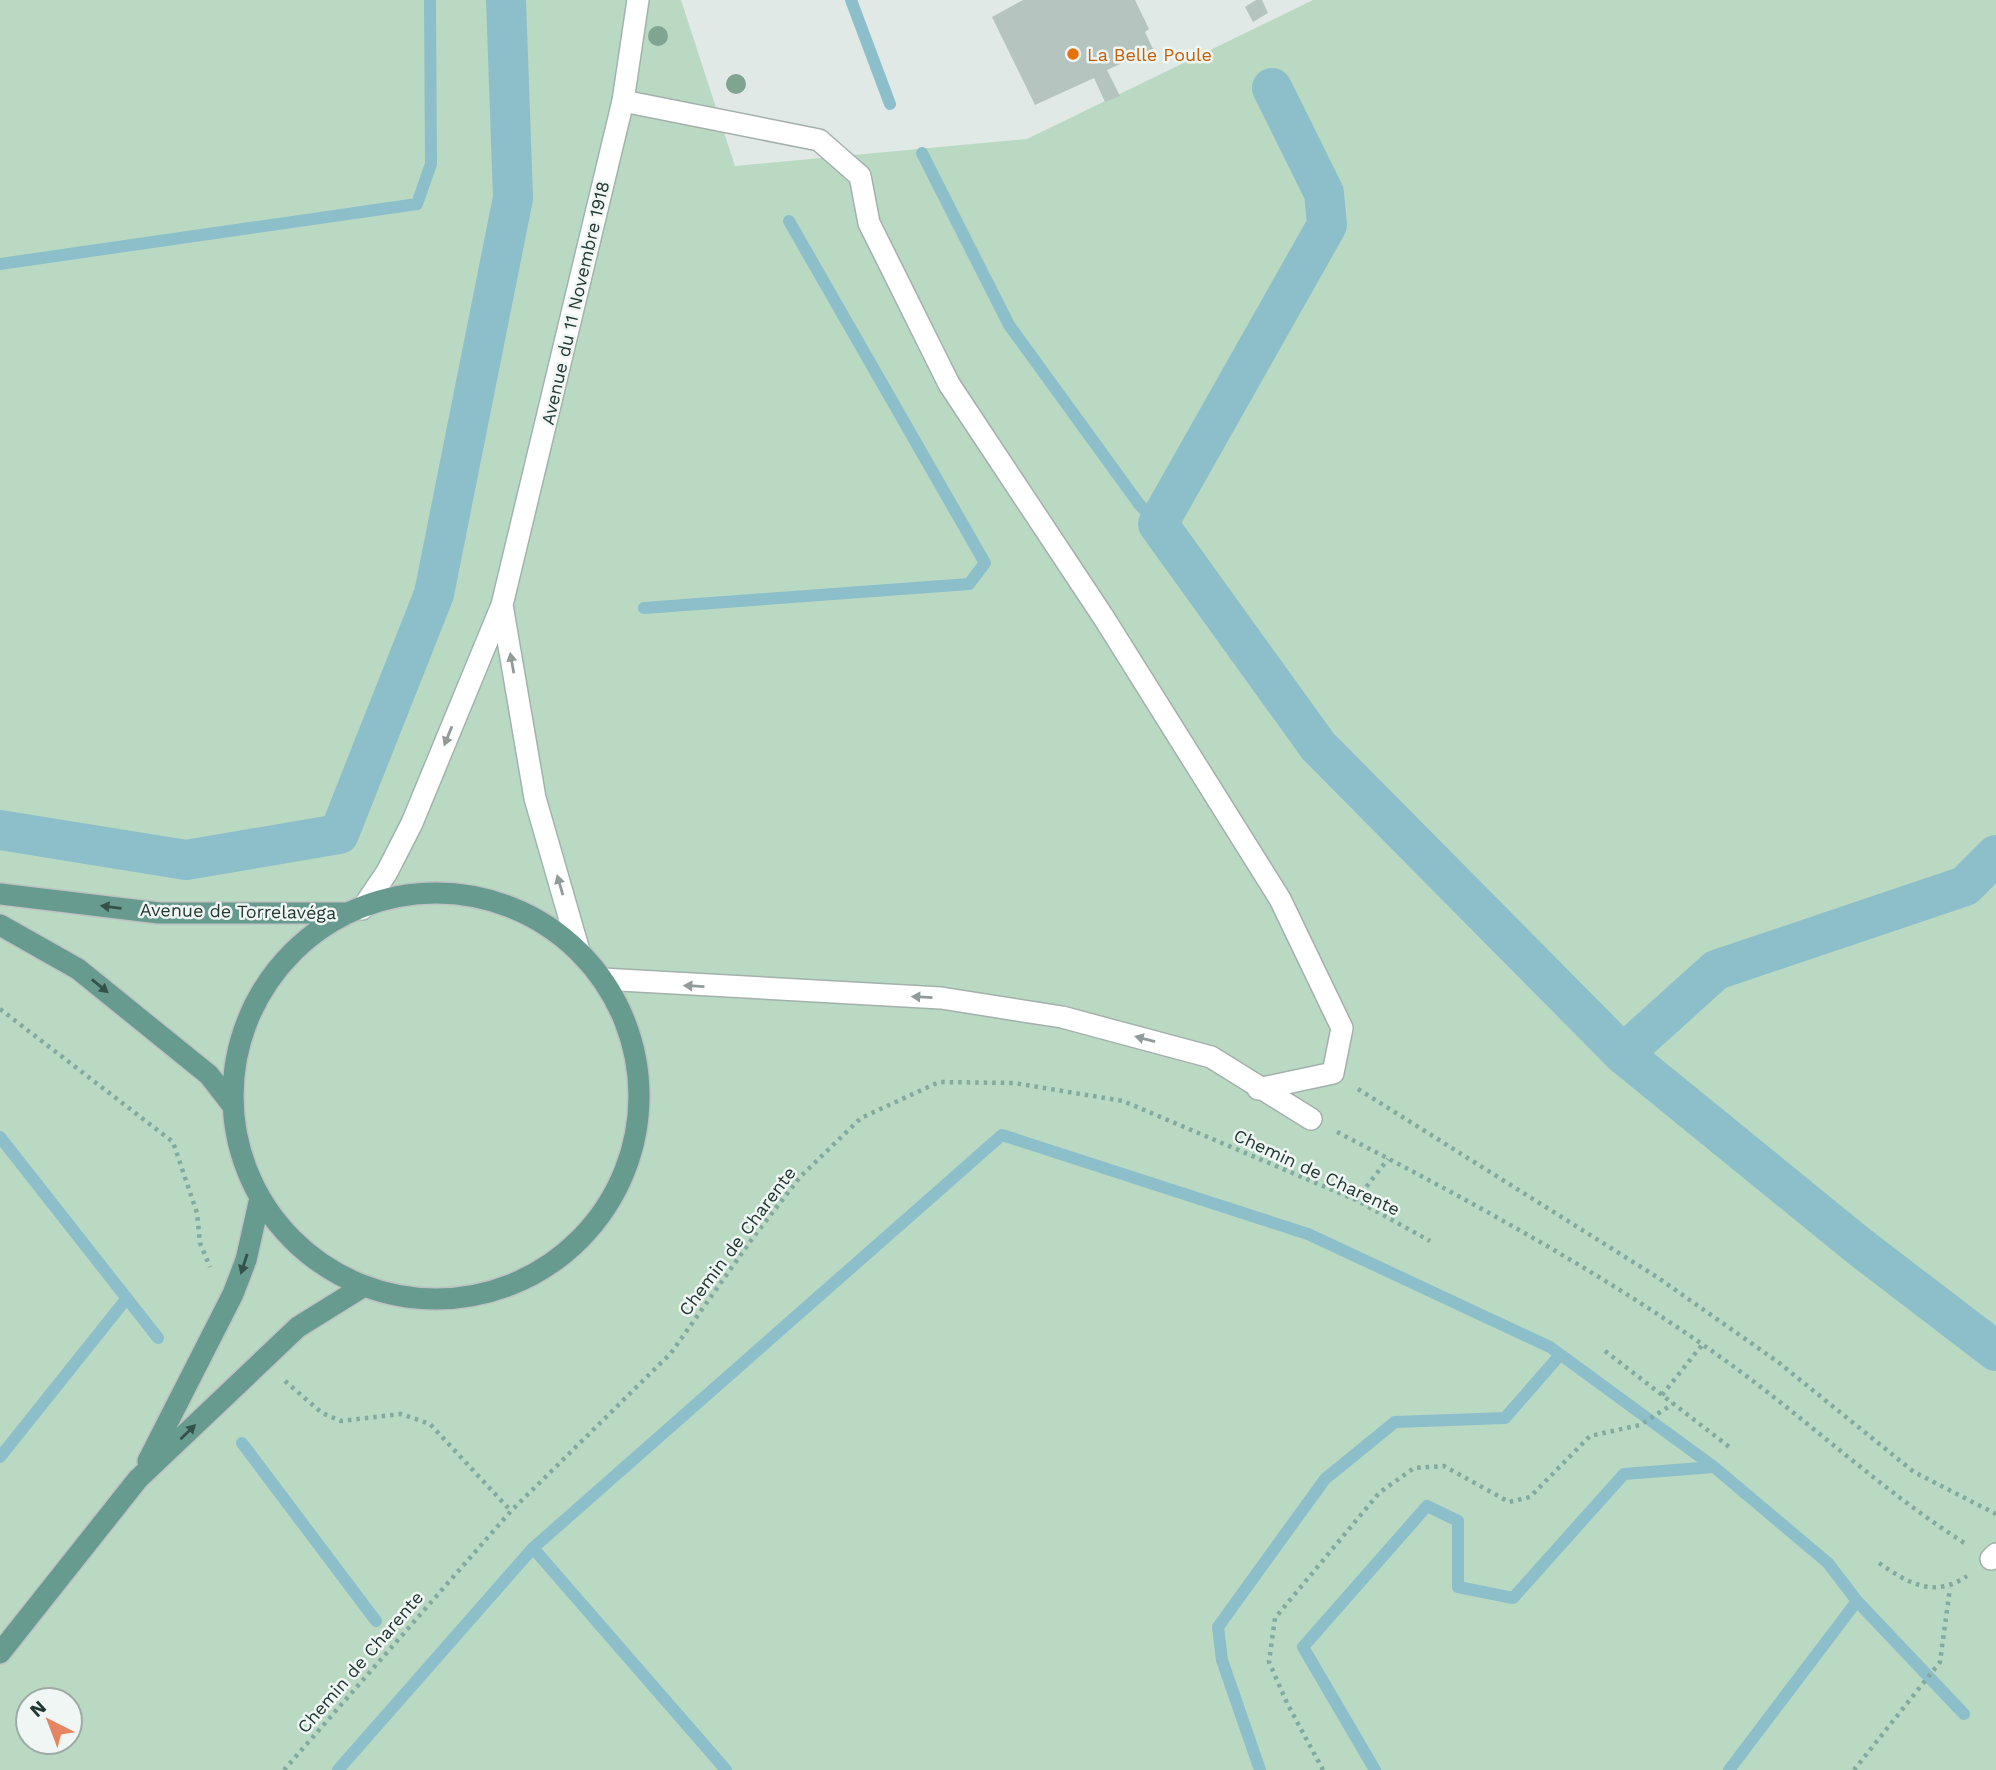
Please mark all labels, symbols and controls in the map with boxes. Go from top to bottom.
place label: La Belle Poule [1087,44,1212,65]
marker: La Belle Poule [1065,46,1081,62]
street label: Avenue du 11 Novembre 1918 [537,179,613,427]
one-way arrow [506,652,517,674]
one-way arrow [443,726,454,747]
one-way arrow [555,875,565,896]
street label: Avenue de Torrelavéga [140,899,336,923]
one-way arrow [100,901,122,912]
one-way arrow [91,978,108,993]
one-way arrow [683,980,705,991]
one-way arrow [910,991,932,1002]
one-way arrow [1133,1033,1155,1044]
street label: Chemin de Charente [1231,1124,1403,1220]
street label: Chemin de Charente [674,1162,800,1320]
one-way arrow [238,1254,248,1275]
one-way arrow [179,1424,196,1440]
street label: Chemin de Charente [293,1587,427,1737]
north arrow [14,1686,84,1756]
text: N [25,1695,51,1722]

